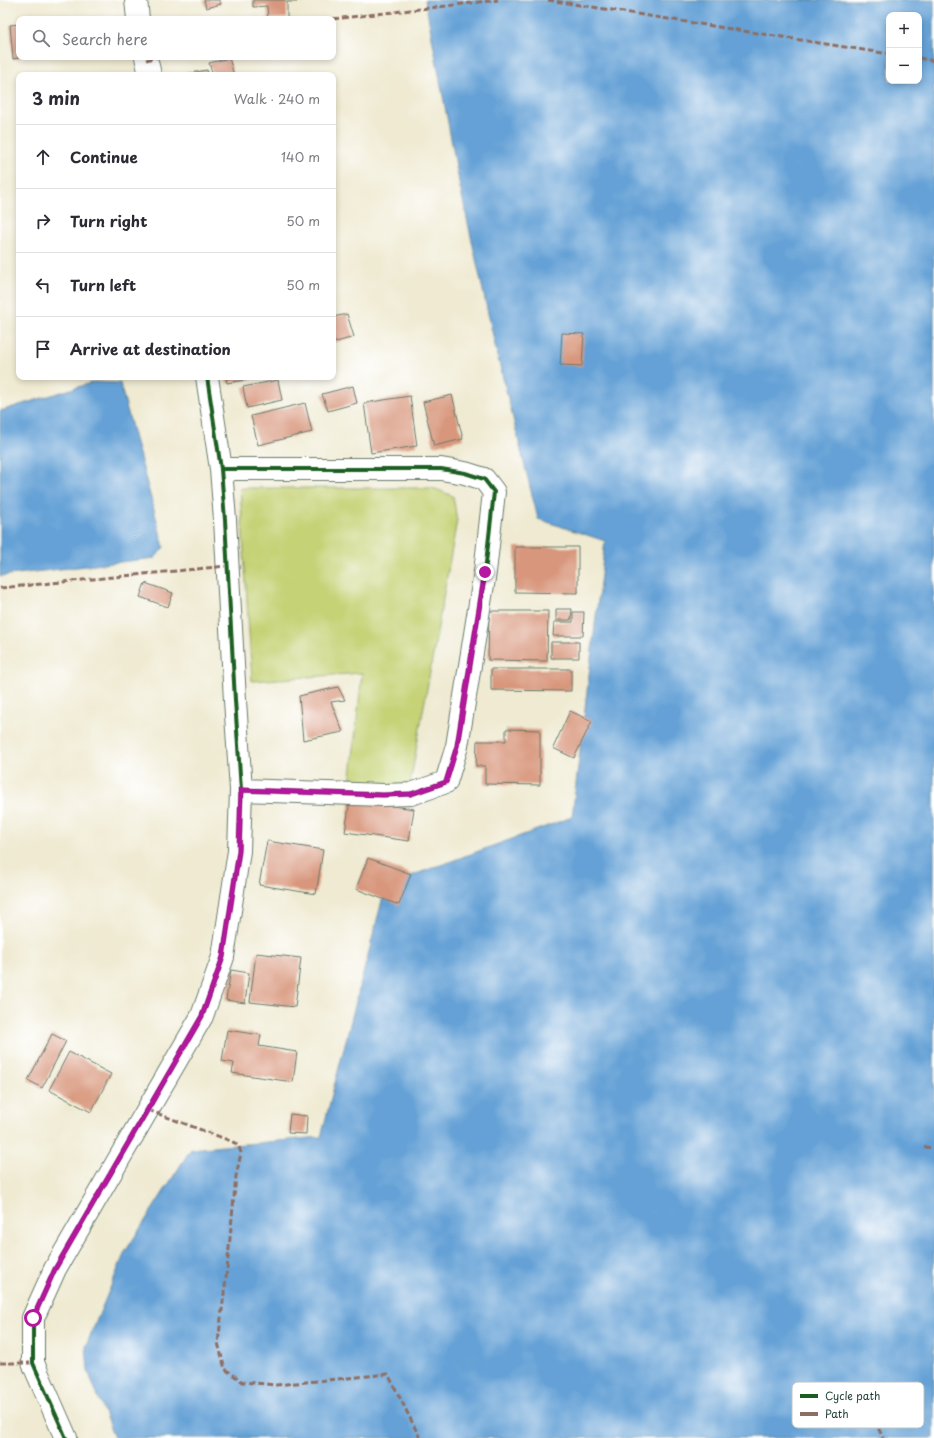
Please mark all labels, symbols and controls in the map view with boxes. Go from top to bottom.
map controls [886,12,922,84]
button: + [886,12,922,48]
search box [16,16,336,60]
icon: search [30,27,52,49]
text: Search here [62,27,148,50]
button: − [886,48,922,84]
text: 3 min [32,85,80,111]
text: Walk · 240 m [234,89,320,108]
text: Continue [70,145,138,168]
icon: ahead [32,146,54,168]
text: 140 m [281,147,320,166]
text: Turn right [70,209,147,232]
icon: right [32,210,54,232]
text: 50 m [286,211,320,230]
text: Turn left [70,273,136,296]
icon: left [32,274,54,296]
text: 50 m [286,275,320,294]
text: Arrive at destination [70,337,231,360]
icon: arrive [32,338,54,360]
route end [476,563,494,581]
route start [24,1309,42,1327]
legend [792,1382,924,1428]
text: Cycle path [825,1387,880,1404]
text: Path [825,1405,849,1422]

